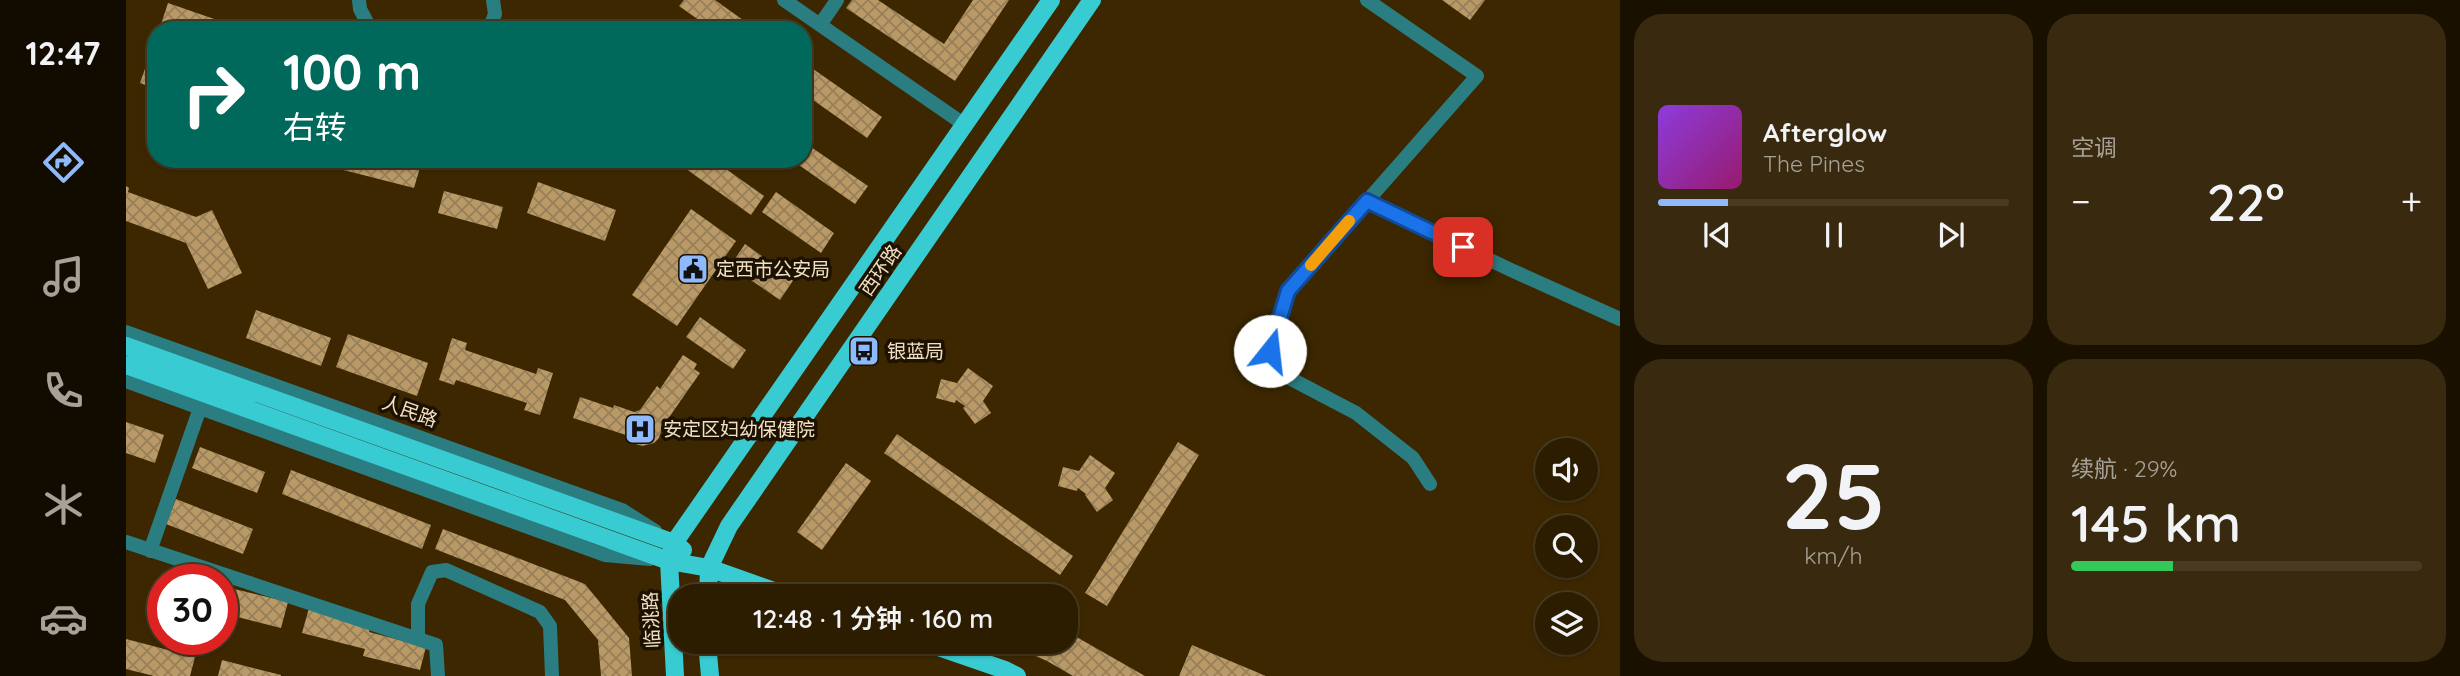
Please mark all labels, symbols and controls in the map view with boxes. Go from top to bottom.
text: 12:47 [26,33,100,73]
text: 100 m [283,41,421,102]
icon: right [168,49,259,140]
text: 右转 [283,107,347,147]
text: Afterglow [1763,116,1887,149]
text: 空调 [2071,133,2117,162]
icon: directions [39,138,88,187]
text: The Pines [1763,149,1865,178]
text: 22° [2207,169,2285,234]
text: − [2071,177,2091,225]
text: + [2401,177,2422,225]
icon: previous [1698,216,1736,254]
icon: pause [1815,216,1853,254]
icon: next [1932,216,1970,254]
pin [1433,217,1493,277]
icon: arrive [1444,228,1482,266]
street label: 西环路 [854,240,906,300]
icon: music [39,252,88,301]
public building icon: 定西市公安局 [676,252,710,286]
place label: 定西市公安局 [716,257,830,281]
position arrow [1233,314,1307,388]
bus stop icon: 银蓝局 [847,334,881,368]
place label: 银蓝局 [887,339,944,363]
icon: phone [39,366,88,415]
street label: 人民路 [379,390,441,432]
hospital icon: 安定区妇幼保健院 [623,412,657,446]
place label: 安定区妇幼保健院 [663,417,815,441]
map controls [1535,438,1598,655]
button: sound [1535,438,1598,501]
text: 25 [1781,438,1886,552]
text: 续航 · 29% [2071,454,2177,483]
icon: climate [39,480,88,529]
text: 145 km [2071,490,2241,555]
button: search [1535,515,1598,578]
text: km/h [1804,541,1863,570]
speed limit sign: 30 [147,564,238,655]
street label: 临洮路 [638,591,664,649]
button: layers [1535,592,1598,655]
icon: car [39,594,88,643]
text: 12:48 · 1 分钟 · 160 m [753,602,993,635]

